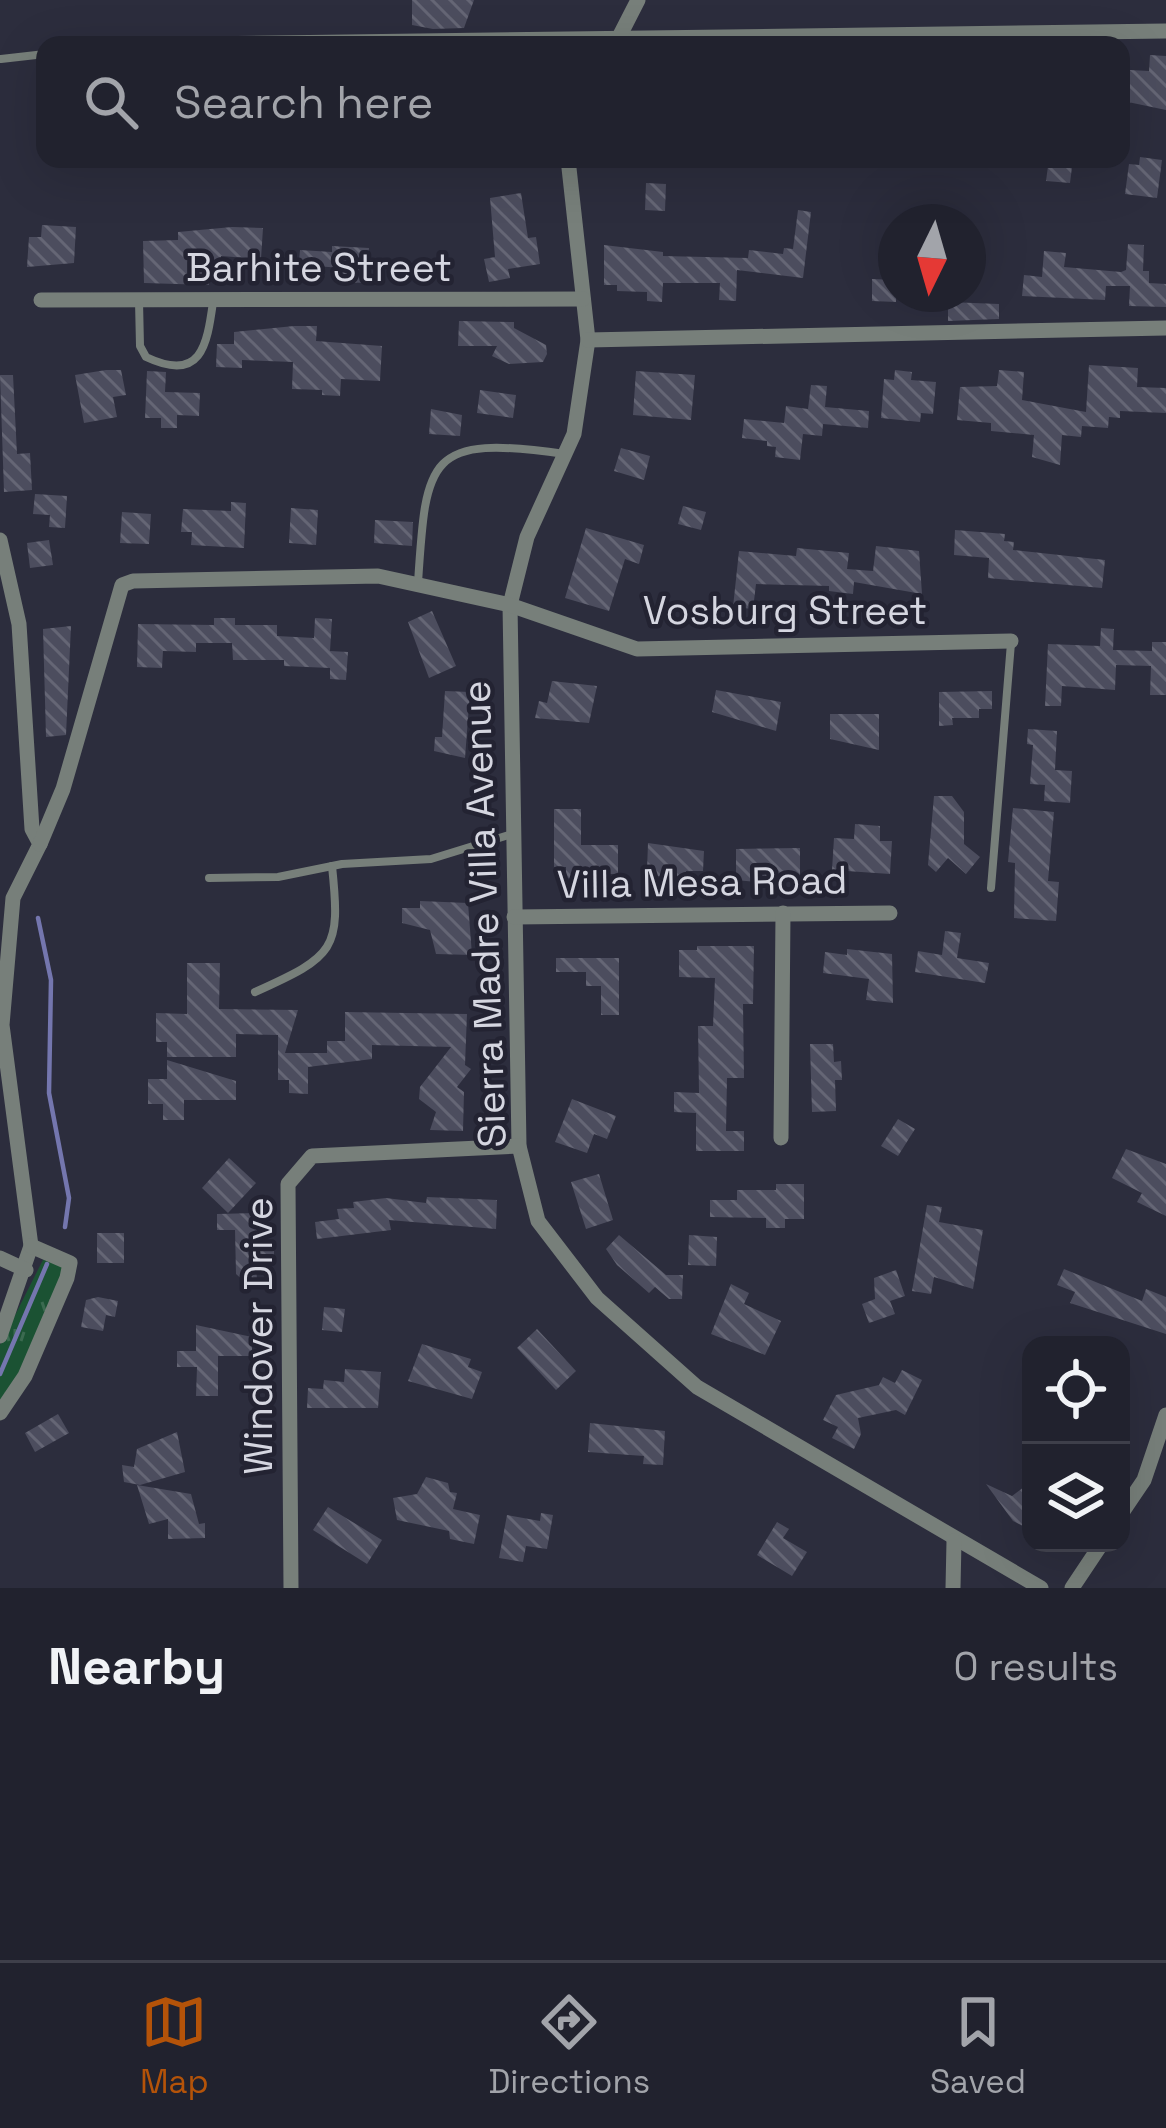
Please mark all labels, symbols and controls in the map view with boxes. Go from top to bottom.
search box [36,36,1130,168]
icon: search [78,69,144,135]
text: Search here [174,74,433,131]
north arrow [878,204,986,312]
street label: Barhite Street [186,243,452,292]
street label: Vosburg Street [643,586,927,635]
street label: Sierra Madre Villa Avenue [451,680,517,1148]
street label: Villa Mesa Road [556,855,848,909]
street label: Windover Drive [234,1197,283,1475]
map controls [1022,1336,1130,1552]
button: locate [1022,1336,1130,1444]
button: layers [1022,1444,1130,1552]
text: Nearby [48,1634,225,1699]
text: 0 results [953,1642,1118,1691]
tab: Map [140,1989,209,2103]
tab: Directions [488,1989,650,2103]
tab: Saved [930,1989,1026,2103]

